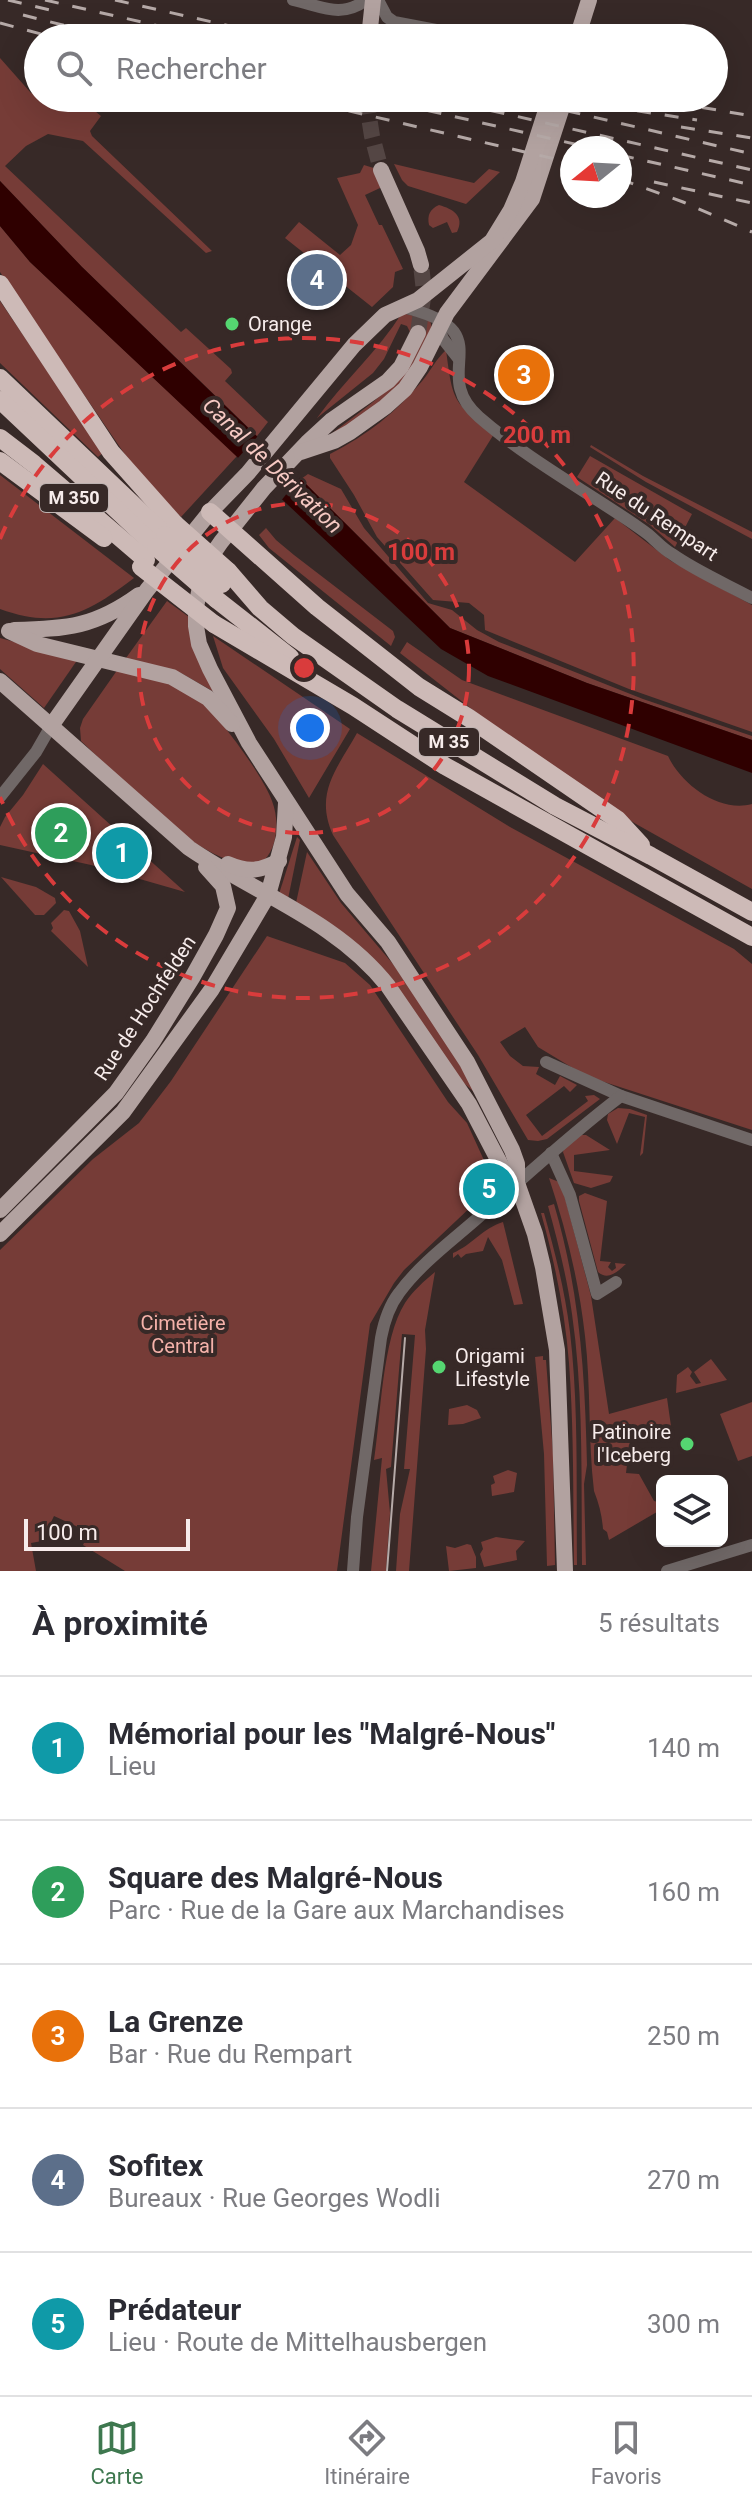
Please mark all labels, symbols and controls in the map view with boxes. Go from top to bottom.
search box [24,24,728,112]
icon: search [52,46,96,90]
text: Rechercher [116,51,267,86]
north arrow [560,136,632,208]
pin: 4 [291,250,343,310]
place label: Orange [248,312,312,336]
marker: Orange [223,315,241,333]
pin: 3 [498,345,550,405]
water label: Canal de Dérivation [198,392,347,538]
text: 200 m [503,421,571,449]
street label: Rue du Rempart [591,466,723,566]
road number: M 350 [40,484,108,512]
text: 100 m [387,538,455,566]
centre of rings [290,654,318,682]
your location [290,708,330,748]
road number: M 35 [419,728,479,756]
pin: 2 [35,803,87,863]
pin: 1 [96,823,148,883]
street label: Rue de Hochfelden [89,931,201,1085]
pin: 5 [463,1159,515,1219]
park label: Cimetière Central [140,1311,226,1358]
place label: Origami Lifestyle [455,1344,530,1391]
marker: Origami Lifestyle [430,1358,448,1376]
place label: Patinoire l'Iceberg [592,1420,671,1467]
marker: Patinoire l'Iceberg [678,1435,696,1453]
map controls [656,1475,728,1547]
button: layers [656,1475,728,1547]
scale bar [24,1515,190,1551]
text: 100 m [36,1520,98,1545]
text: À proximité [32,1603,208,1643]
text: 5 résultats [598,1608,720,1638]
text: Mémorial pour les "Malgré-Nous" [108,1716,555,1751]
text: 1 [51,1733,65,1763]
text: 140 m [647,1733,720,1763]
text: Lieu [108,1751,156,1781]
text: Square des Malgré-Nous [108,1860,443,1895]
text: 2 [51,1877,65,1907]
text: 160 m [647,1877,720,1907]
text: Parc · Rue de la Gare aux Marchandises [108,1895,565,1925]
text: La Grenze [108,2004,243,2039]
text: 3 [51,2021,65,2051]
text: 250 m [647,2021,720,2051]
text: Bar · Rue du Rempart [108,2039,352,2069]
text: Sofitex [108,2148,203,2183]
text: 4 [51,2165,65,2195]
text: 270 m [647,2165,720,2195]
text: Bureaux · Rue Georges Wodli [108,2183,441,2213]
text: Prédateur [108,2292,241,2327]
text: 5 [51,2309,65,2339]
text: 300 m [647,2309,720,2339]
text: Lieu · Route de Mittelhausbergen [108,2327,487,2357]
tab: Carte [90,2416,144,2489]
tab: Itinéraire [324,2416,410,2489]
tab: Favoris [591,2416,662,2489]

